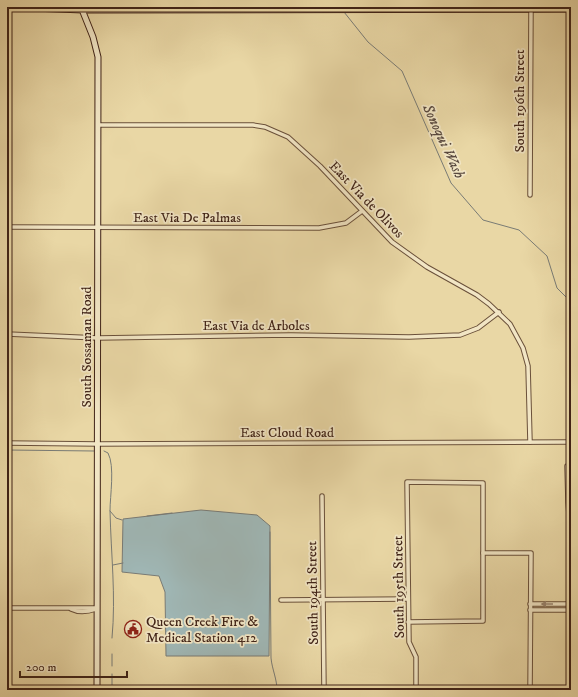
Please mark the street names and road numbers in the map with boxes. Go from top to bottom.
street label: South 196th Street [511,49,529,153]
street label: East Via de Olivos [325,157,408,242]
street label: East Via De Palmas [133,209,241,227]
street label: South Sossaman Road [78,287,96,407]
street label: East Via de Arboles [202,317,310,335]
street label: East Cloud Road [240,424,334,442]
street label: South 195th Street [389,535,409,638]
street label: South 194th Street [303,540,323,645]

